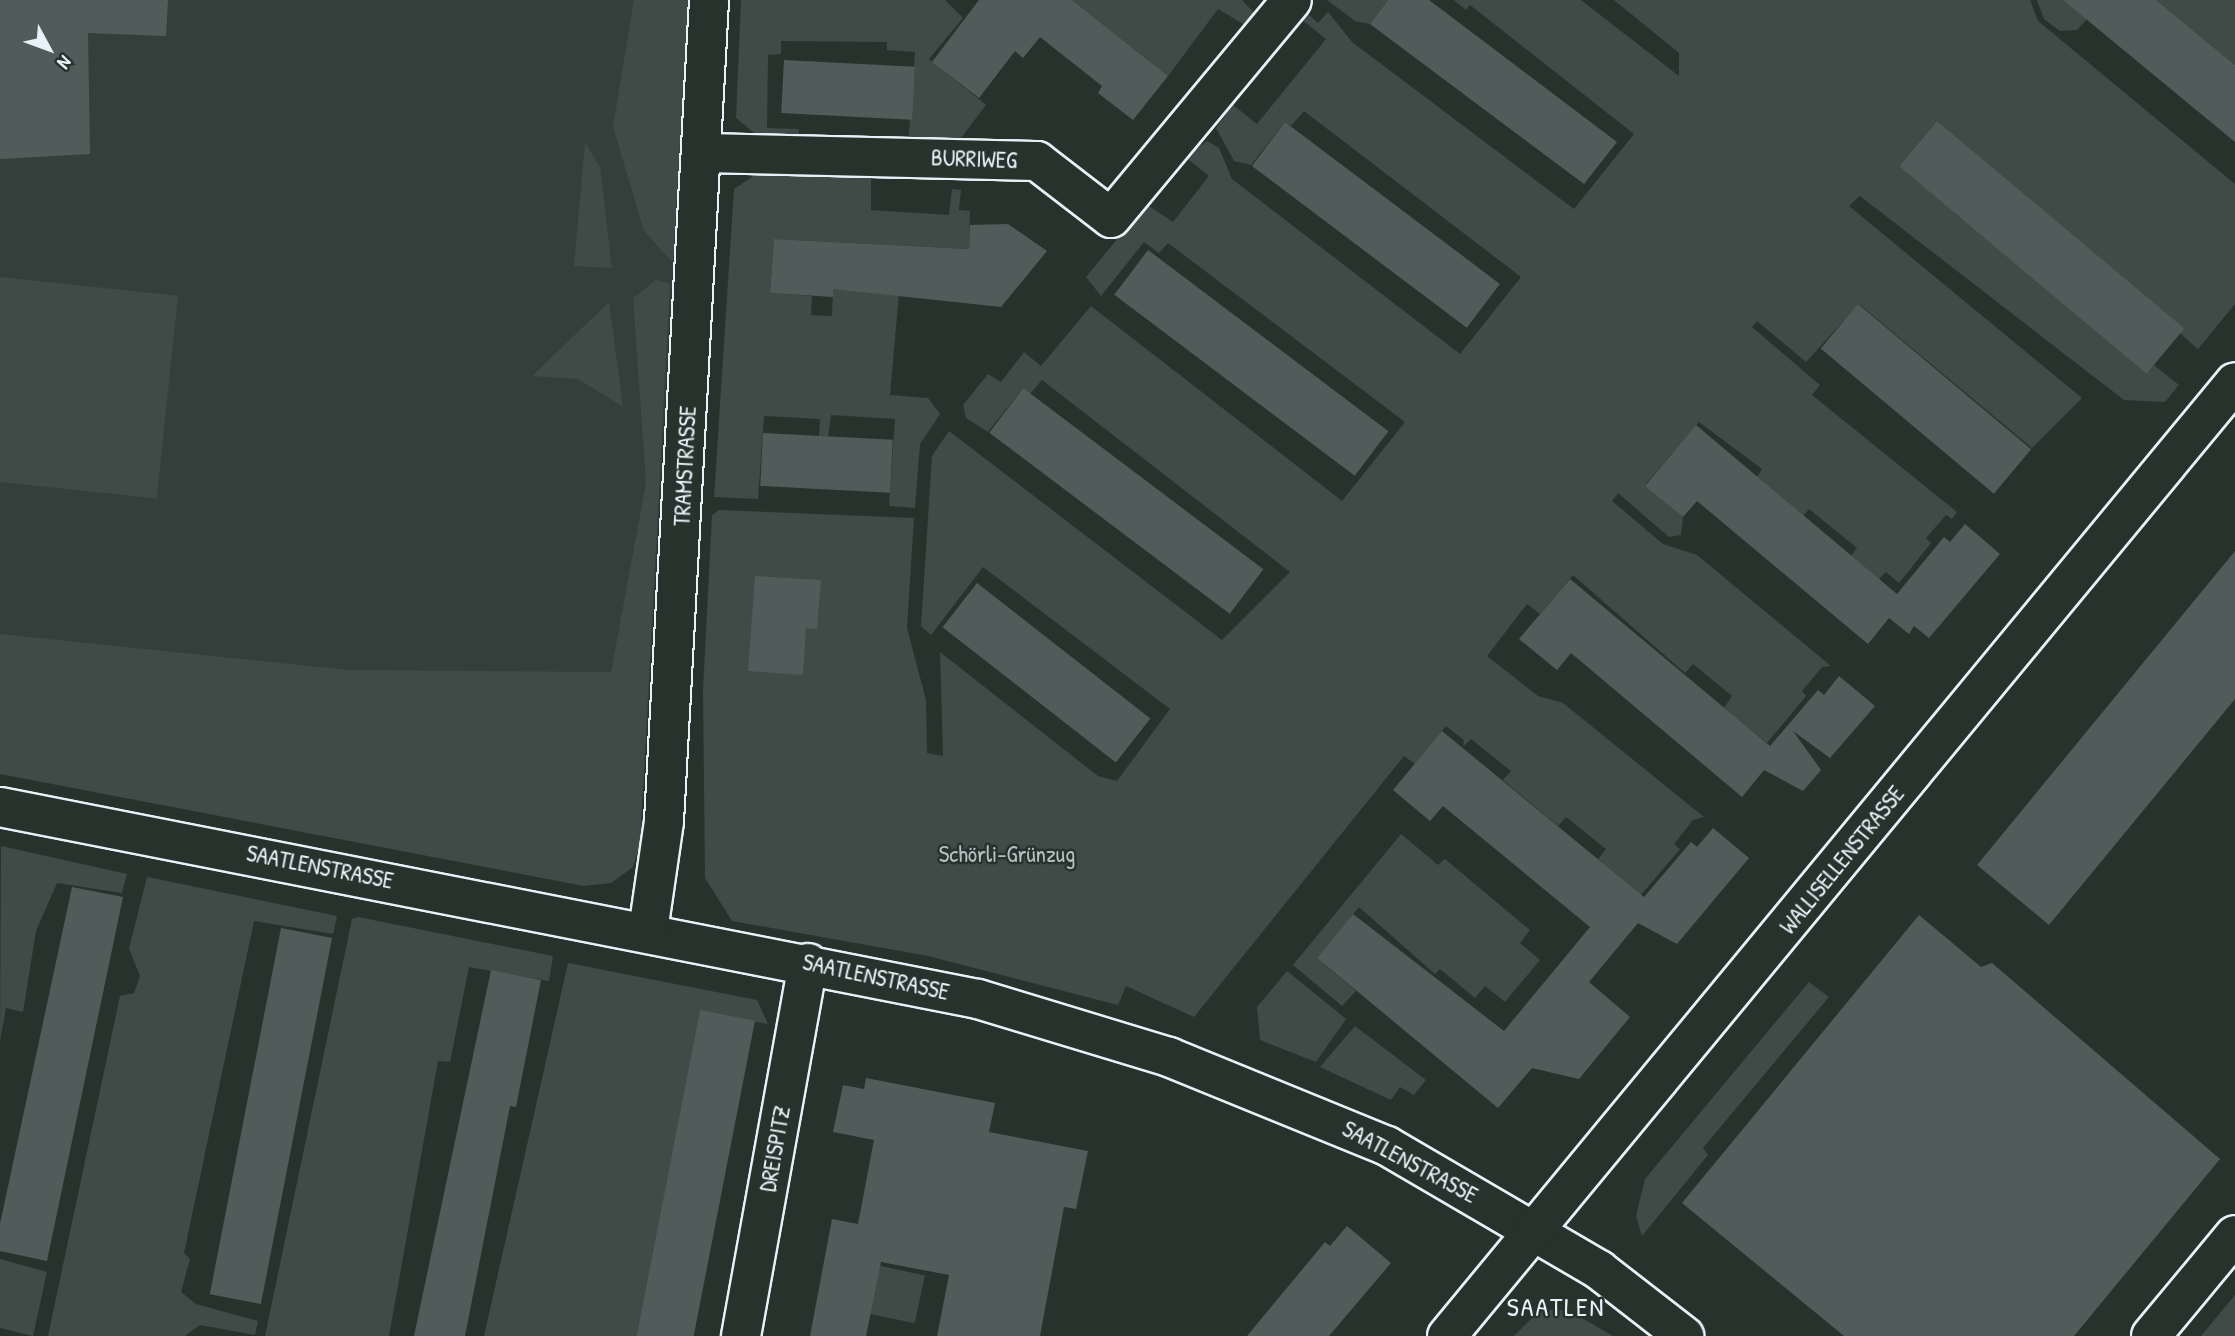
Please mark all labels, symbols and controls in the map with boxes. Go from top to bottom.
north arrow [14,14,84,84]
text: N [52,50,78,75]
street label: BURRIWEG [931,144,1017,174]
street label: TRAMSTRASSE [668,405,702,527]
street label: WALLISELLENSTRASSE [1774,780,1910,940]
street label: SAATLENSTRASSE [244,839,396,895]
park label: Schörli-Grünzug [939,840,1075,868]
street label: SAATLENSTRASSE [800,948,952,1006]
street label: DREISPITZ [754,1104,796,1194]
street label: SAATLENSTRASSE [1338,1115,1482,1209]
district label: SAATLEN [1508,1291,1604,1323]

